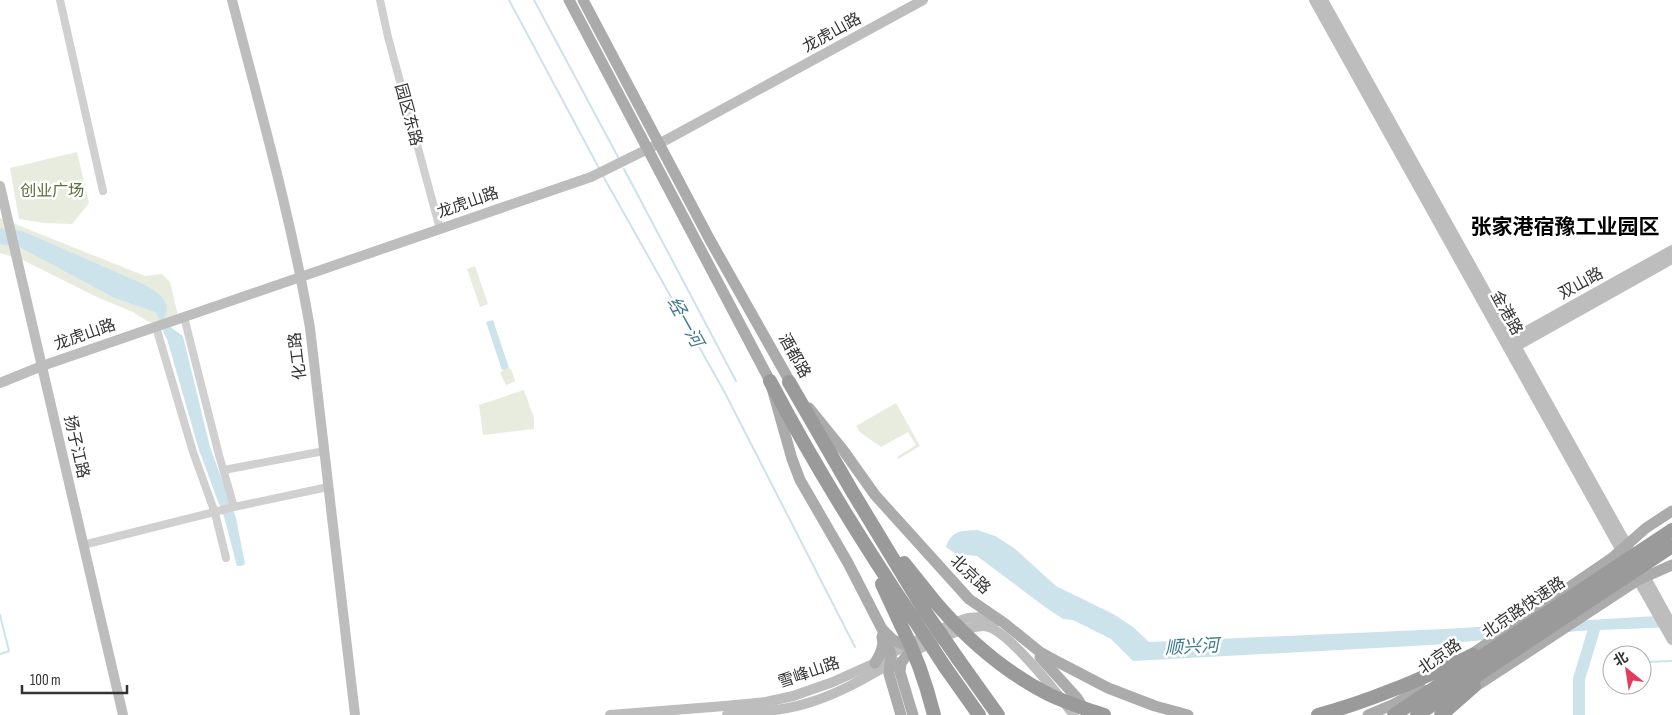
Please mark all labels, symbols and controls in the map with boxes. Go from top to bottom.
street label: 龙虎山路 [799,9,865,57]
street label: 园区东路 [391,82,425,148]
park label: 创业广场 [20,182,84,201]
street label: 龙虎山路 [435,184,501,222]
district label: 张家港宿豫工业园区 [1471,215,1660,240]
street label: 双山路 [1555,264,1607,304]
street label: 金港路 [1486,287,1526,339]
water label: 经一河 [663,293,709,353]
street label: 龙虎山路 [52,316,118,354]
street label: 酒都路 [774,330,814,382]
street label: 化工路 [286,331,310,381]
street label: 扬子江路 [60,414,92,480]
street label: 北京路 [946,551,994,599]
street label: 北京路快速路 [1479,573,1569,643]
water label: 顺兴河 [1164,635,1223,659]
street label: 北京路 [1415,635,1465,679]
north arrow [1602,645,1652,695]
text: 北 [1610,648,1631,670]
street label: 雪峰山路 [776,654,842,692]
scale bar [22,662,128,694]
text: 100 m [30,671,61,690]

